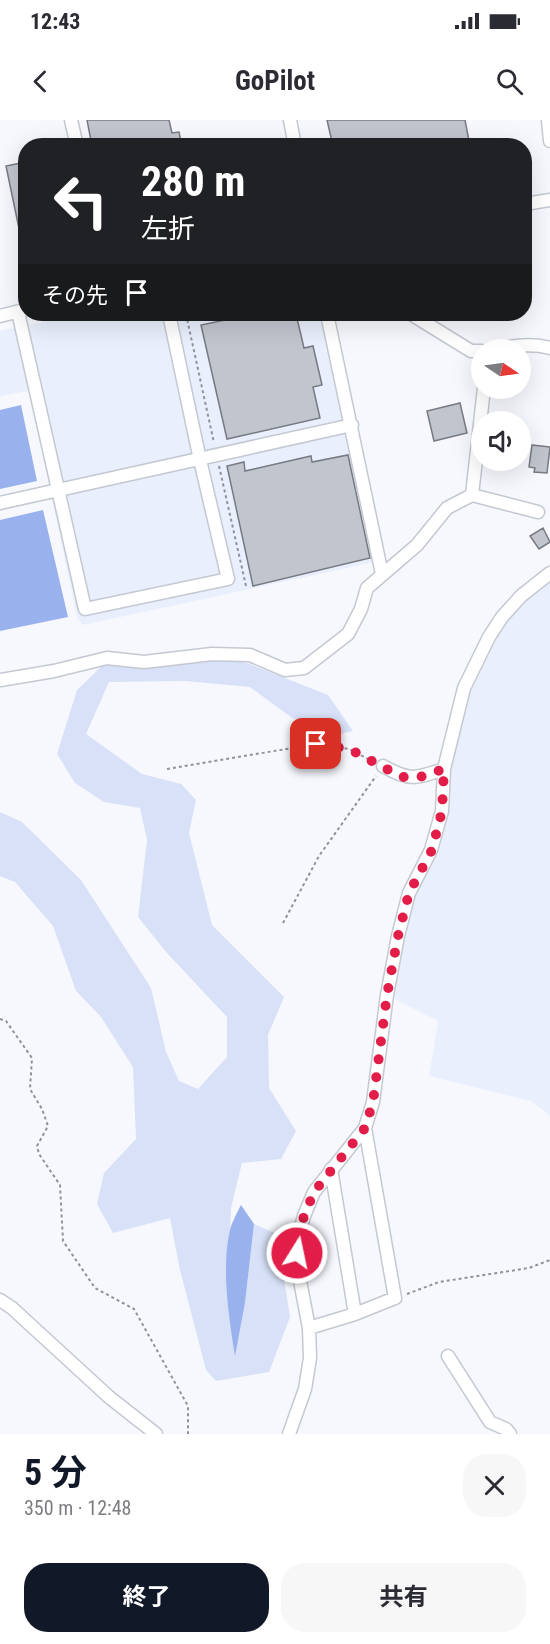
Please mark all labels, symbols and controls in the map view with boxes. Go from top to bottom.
text: 12:43 [30,9,81,34]
icon: back [24,65,57,98]
text: GoPilot [235,65,315,97]
icon: search [493,65,526,98]
text: 280 m [141,157,246,206]
icon: left [42,162,120,240]
text: 左折 [141,213,195,245]
icon: arrive [120,276,153,309]
text: その先 [42,283,108,308]
north arrow [471,339,531,399]
map controls [471,339,531,471]
button: sound [471,411,531,471]
pin [290,718,341,769]
icon: arrive [299,727,332,760]
position arrow [265,1221,329,1285]
text: 5 分 [24,1452,87,1494]
button: close [463,1454,526,1517]
text: 350 m · 12:48 [24,1496,131,1520]
button: 終了 [24,1563,269,1632]
button: 共有 [281,1563,526,1632]

